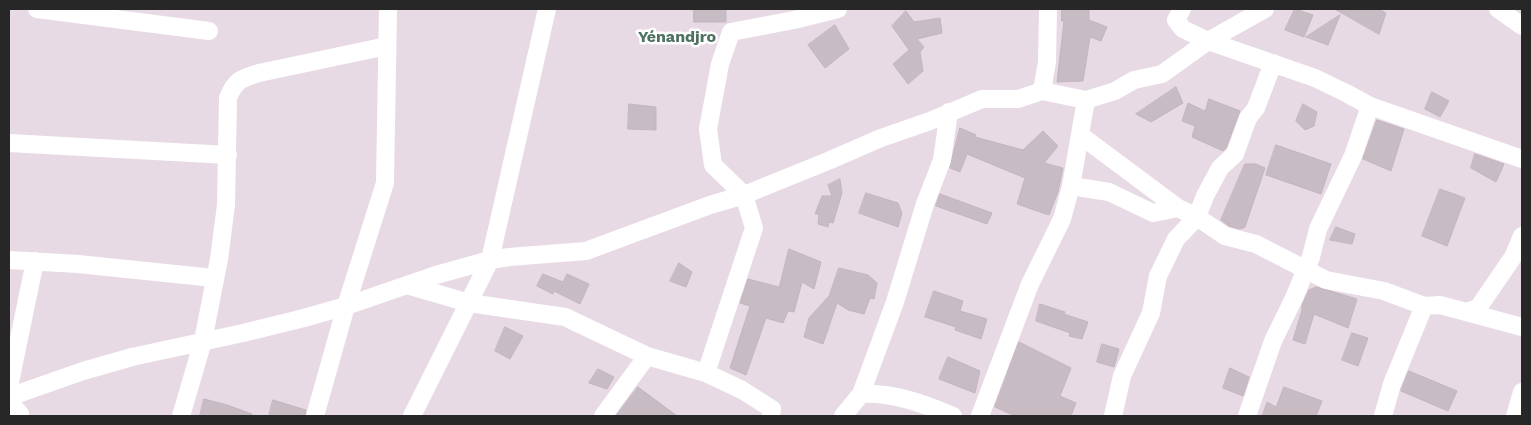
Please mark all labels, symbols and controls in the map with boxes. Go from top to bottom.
district label: Yénandjro [638,27,716,47]

